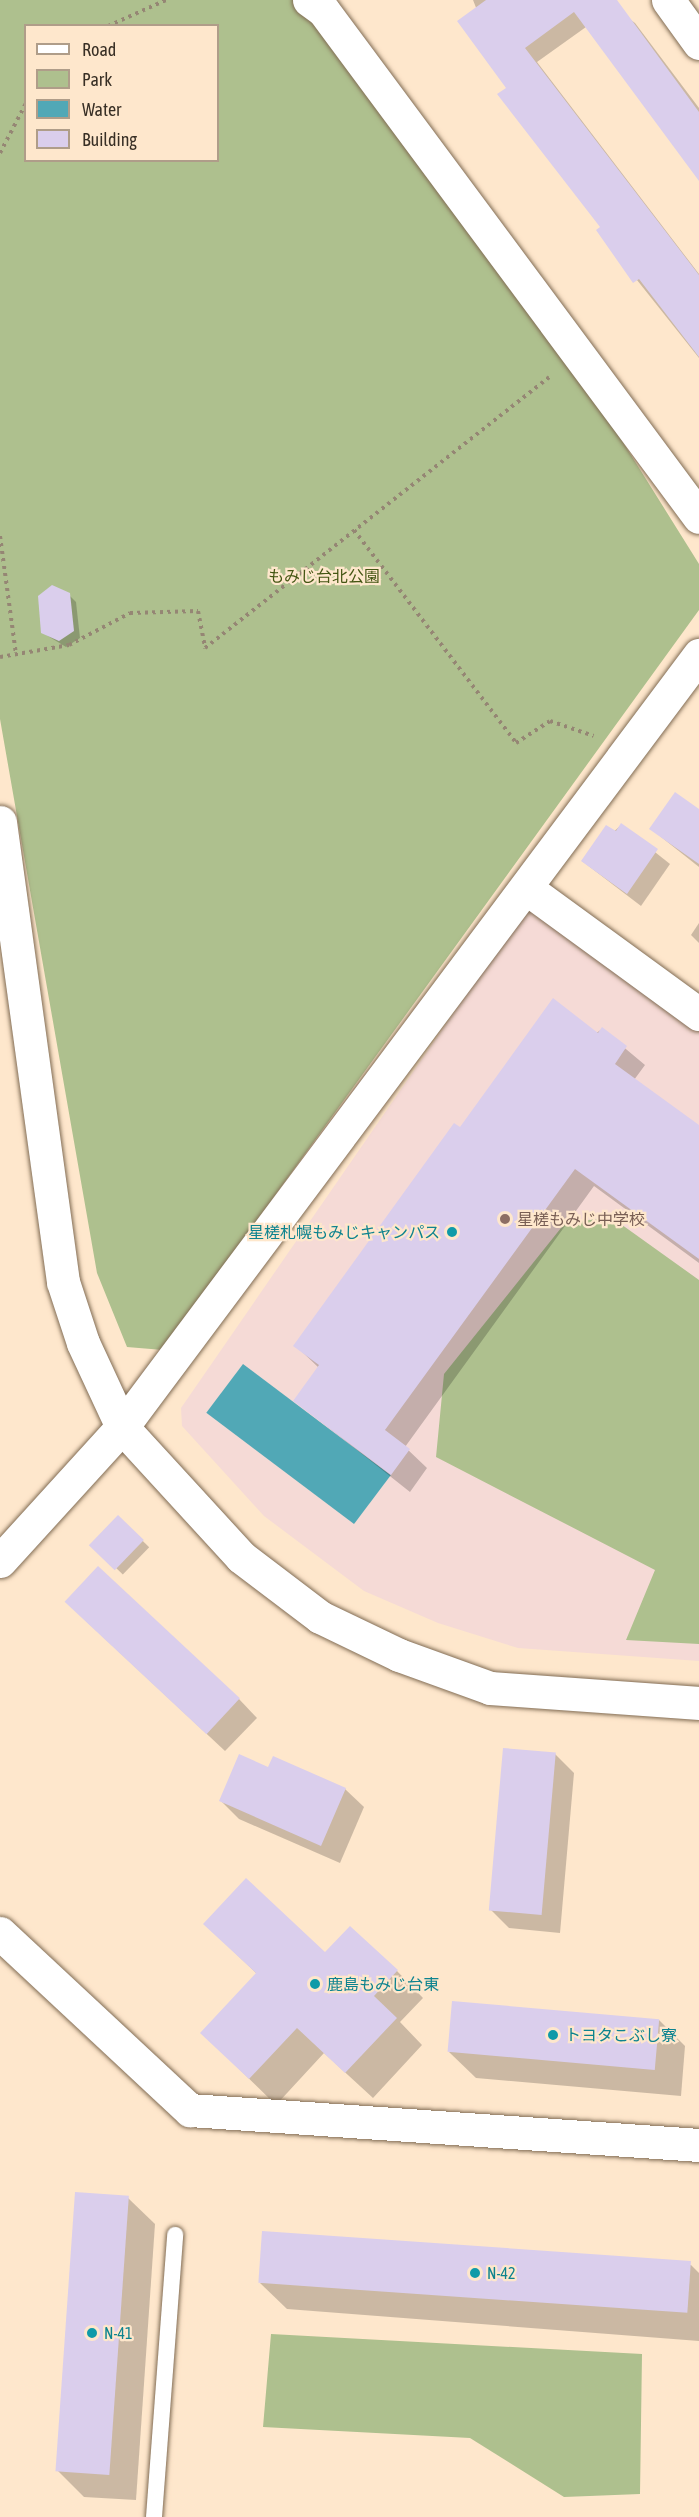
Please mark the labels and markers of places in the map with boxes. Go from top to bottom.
place label: 星槎もみじ中学校 [517,1209,645,1229]
marker: 星槎もみじ中学校 [498,1212,512,1226]
place label: 星槎札幌もみじキャンパス [248,1222,440,1242]
marker: 星槎札幌もみじキャンパス [445,1225,459,1239]
place label: 鹿島もみじ台東 [327,1974,439,1994]
marker: 鹿島もみじ台東 [308,1977,322,1991]
place label: トヨタこぶし寮 [565,2025,677,2045]
marker: トヨタこぶし寮 [546,2028,560,2042]
place label: N-42 [487,2263,515,2283]
marker: N-42 [468,2266,482,2280]
place label: N-41 [104,2323,132,2343]
marker: N-41 [85,2326,99,2340]

